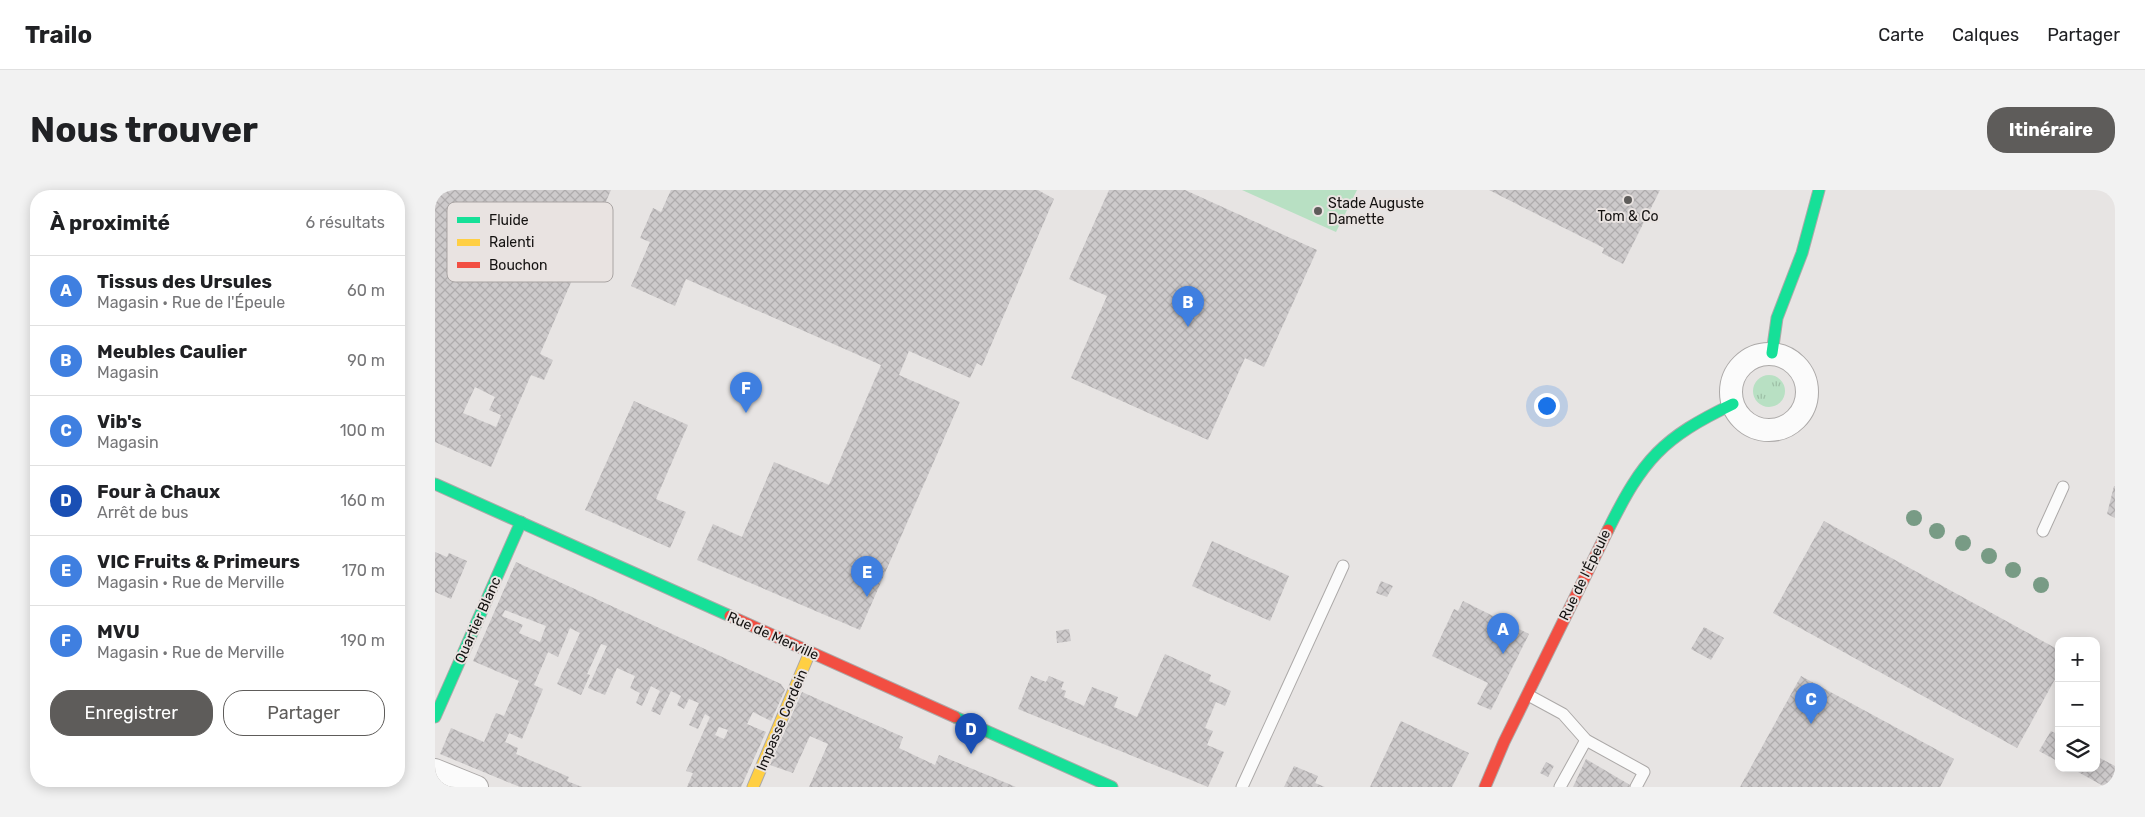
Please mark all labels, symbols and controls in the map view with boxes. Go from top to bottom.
text: Trailo [25,21,92,49]
text: Carte [1878,24,1924,46]
text: Calques [1952,24,2019,46]
text: Partager [2047,24,2120,46]
button: Itinéraire [1987,107,2115,153]
text: Nous trouver [30,109,258,151]
marker: Tom & Co [1622,194,1634,206]
place label: Stade Auguste Damette [1328,195,1424,228]
legend [447,202,613,282]
marker: Stade Auguste Damette [1312,205,1324,217]
place label: Tom & Co [1597,208,1659,225]
text: À proximité [50,210,170,235]
text: Fluide [489,212,529,229]
text: 6 résultats [305,213,385,232]
text: Ralenti [489,234,534,251]
text: Bouchon [489,257,548,274]
text: Tissus des Ursules [97,270,272,293]
text: A [60,281,72,300]
text: 60 m [347,281,385,300]
pin: B [1172,286,1204,327]
text: Magasin · Rue de l'Épeule [97,293,285,312]
text: Meubles Caulier [97,340,247,363]
text: B [60,351,72,370]
text: 90 m [347,351,385,370]
text: Magasin [97,363,159,382]
pin: F [730,372,762,413]
your location [1534,393,1560,419]
text: Vib's [97,410,142,433]
text: C [60,421,72,440]
text: 100 m [340,421,385,440]
text: Magasin [97,433,159,452]
text: Four à Chaux [97,480,220,503]
text: D [60,491,72,510]
text: 160 m [340,491,385,510]
text: Arrêt de bus [97,503,189,522]
street label: Rue de l'Épeule [1555,526,1614,623]
text: VIC Fruits & Primeurs [97,550,300,573]
pin: E [851,556,883,597]
text: E [61,561,71,580]
text: 170 m [342,561,385,580]
text: Magasin · Rue de Merville [97,573,284,592]
street label: Quartier Blanc [451,574,505,666]
street label: Rue de Merville [725,608,822,664]
pin: A [1487,613,1519,654]
text: MVU [97,620,140,643]
text: F [61,631,71,650]
text: 190 m [340,631,385,650]
map controls [2055,637,2100,772]
button: + [2055,637,2100,682]
text: Magasin · Rue de Merville [97,643,284,662]
street label: Impasse Cordein [753,667,811,773]
button: − [2055,682,2100,727]
pin: C [1795,683,1827,724]
button: Enregistrer [50,690,213,736]
button: Partager [223,690,385,736]
pin: D [955,713,987,754]
button: layers [2055,727,2100,772]

